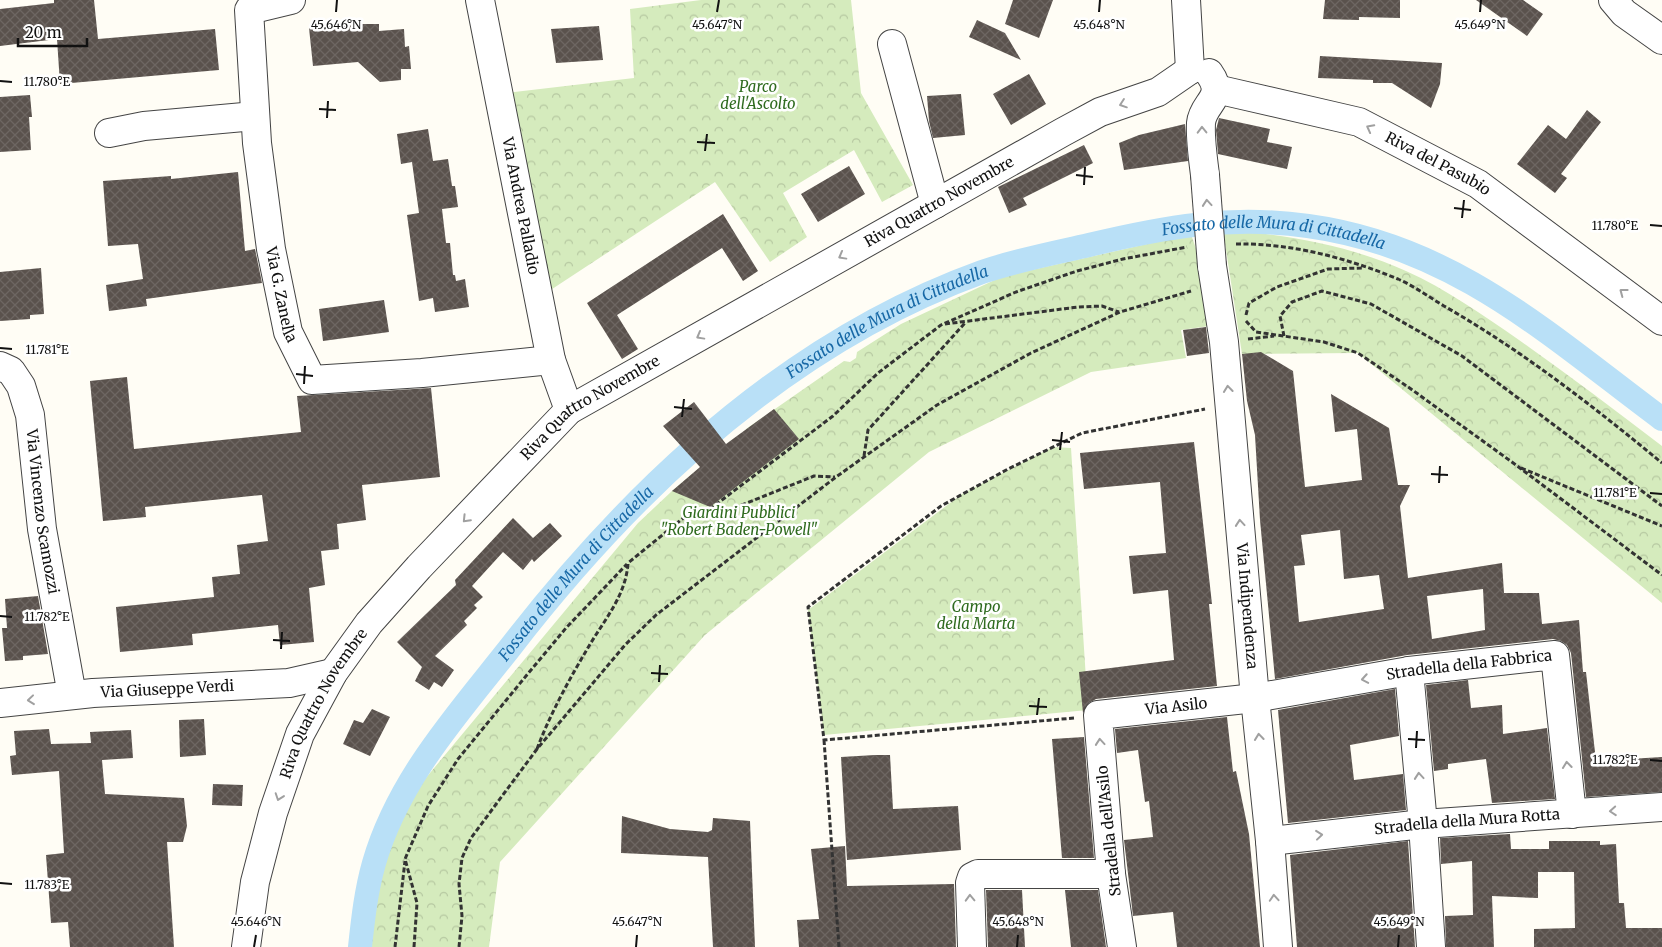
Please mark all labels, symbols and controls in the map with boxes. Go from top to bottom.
scale bar [18,15,86,47]
text: 45.646°N [311,17,362,32]
text: 45.647°N [692,17,743,32]
text: 45.648°N [1073,17,1125,32]
text: 45.649°N [1455,17,1506,32]
text: 20 m [25,23,62,42]
text: 11.780°E [24,74,71,89]
park label: Parco dell'Ascolto [720,77,796,113]
one-way arrow [1119,99,1128,109]
one-way arrow [1366,124,1375,134]
one-way arrow [1196,126,1207,134]
street label: Riva del Pasubio [1382,127,1495,199]
street label: Via Andrea Palladio [498,135,544,276]
street label: Riva Quattro Novembre [861,152,1017,251]
one-way arrow [1202,199,1213,207]
water label: Fossato delle Mura di Cittadella [1159,212,1388,253]
text: 11.780°E [1592,218,1639,233]
street label: Via G. Zanella [262,244,302,346]
one-way arrow [838,250,847,260]
water label: Fossato delle Mura di Cittadella [781,261,991,383]
one-way arrow [1620,289,1629,297]
one-way arrow [696,330,705,340]
text: 11.781°E [25,342,69,357]
street label: Riva Quattro Novembre [516,351,663,464]
one-way arrow [1223,385,1234,393]
street label: Via Vincenzo Scamozzi [22,427,64,596]
water label: Fossato delle Mura di Cittadella [493,482,657,665]
text: 11.781°E [1593,485,1637,500]
park label: Giardini Pubblici "Robert Baden-Powell" [660,503,818,539]
one-way arrow [463,513,472,522]
one-way arrow [1235,518,1246,526]
street label: Via Indipendenza [1232,541,1262,670]
park label: Campo della Marta [937,597,1015,633]
text: 11.782°E [24,609,70,624]
street label: Riva Quattro Novembre [275,624,371,781]
street label: Stradella della Fabbrica [1385,645,1553,684]
one-way arrow [1361,673,1370,683]
street label: Via Giuseppe Verdi [99,676,235,702]
street label: Via Asilo [1143,693,1208,719]
one-way arrow [26,694,34,705]
one-way arrow [1254,732,1265,740]
one-way arrow [1095,738,1106,746]
text: 11.782°E [1592,752,1638,767]
one-way arrow [1562,761,1573,769]
street label: Stradella dell'Asilo [1092,764,1125,897]
one-way arrow [1414,771,1425,779]
one-way arrow [275,793,285,801]
street label: Stradella della Mura Rotta [1373,804,1560,838]
one-way arrow [1609,805,1617,816]
one-way arrow [1315,830,1323,841]
text: 11.783°E [25,877,70,892]
one-way arrow [965,894,975,902]
one-way arrow [1269,894,1280,902]
text: 45.646°N [231,914,282,929]
text: 45.647°N [612,914,663,929]
text: 45.648°N [992,914,1044,929]
text: 45.649°N [1374,914,1425,929]

